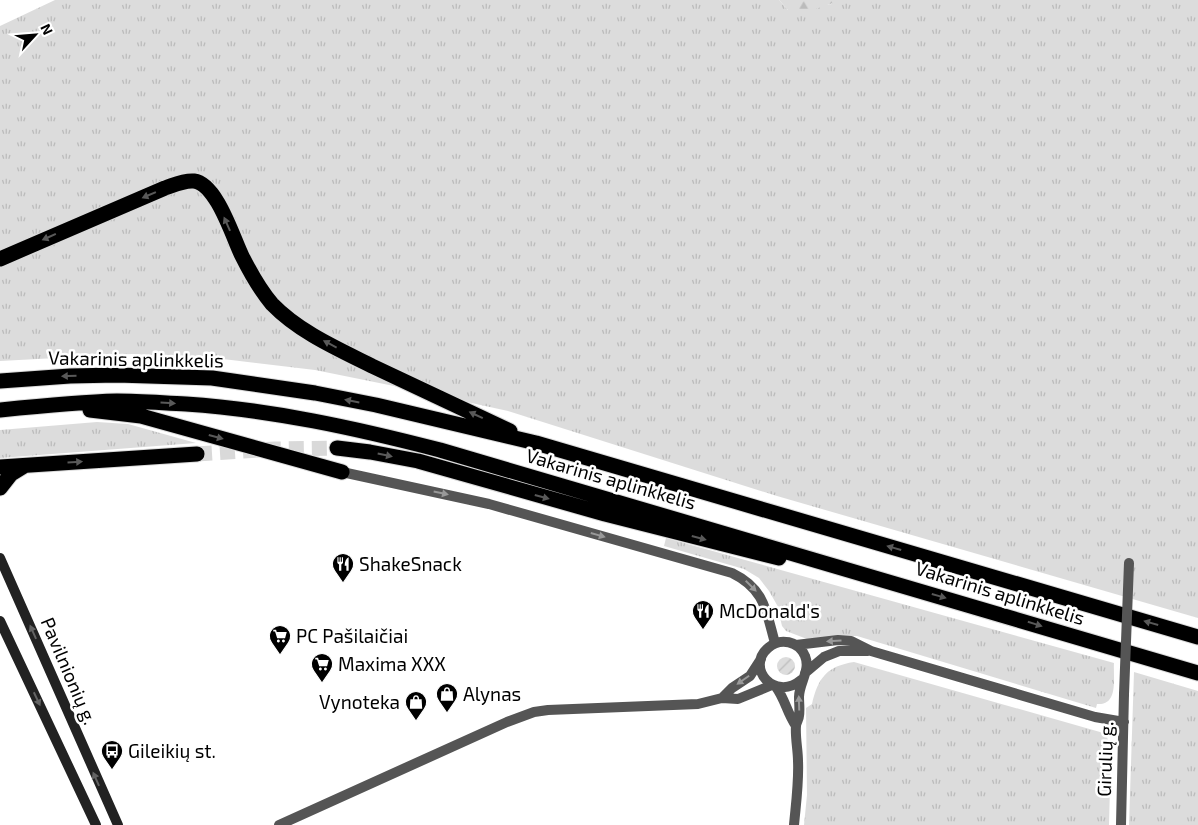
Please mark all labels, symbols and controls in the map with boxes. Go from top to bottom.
north arrow [10,10,60,60]
text: N [37,21,57,37]
one-way arrow [142,191,156,199]
one-way arrow [223,217,231,231]
one-way arrow [42,234,56,242]
one-way arrow [322,340,337,348]
street label: Vakarinis aplinkkelis [48,345,224,372]
one-way arrow [60,372,76,380]
one-way arrow [344,396,360,404]
one-way arrow [160,400,176,408]
one-way arrow [469,411,483,419]
one-way arrow [209,433,224,441]
street label: Vakarinis aplinkkelis [524,443,699,514]
one-way arrow [378,451,394,459]
one-way arrow [67,457,83,465]
one-way arrow [433,490,449,498]
one-way arrow [534,494,549,502]
one-way arrow [590,531,606,539]
one-way arrow [692,534,707,542]
one-way arrow [887,544,902,552]
restaurant icon: ShakeSnack [331,552,355,583]
place label: ShakeSnack [359,552,462,575]
street label: Vakarinis aplinkkelis [913,556,1087,629]
one-way arrow [745,580,757,592]
one-way arrow [932,592,947,600]
restaurant icon: McDonald's [691,599,715,630]
place label: McDonald's [719,599,820,622]
street label: Pavilnionių g. [37,614,102,728]
one-way arrow [1144,618,1159,626]
one-way arrow [1028,621,1043,629]
supermarket icon: PC Pašilaičiai [268,624,292,655]
place label: PC Pašilaičiai [296,624,408,647]
one-way arrow [28,625,36,639]
one-way arrow [826,637,842,645]
supermarket icon: Maxima XXX [310,652,334,683]
place label: Maxima XXX [338,652,446,675]
one-way arrow [736,675,750,685]
shop icon: Alynas [435,682,459,713]
place label: Alynas [463,682,521,705]
place label: Vynoteka [319,690,400,713]
shop icon: Vynoteka [404,690,428,721]
one-way arrow [33,692,41,706]
one-way arrow [795,695,803,711]
street label: Girulių g. [1092,721,1117,797]
bus stop icon: Gileikių st. [100,739,124,770]
place label: Gileikių st. [128,739,216,762]
one-way arrow [92,772,100,786]

